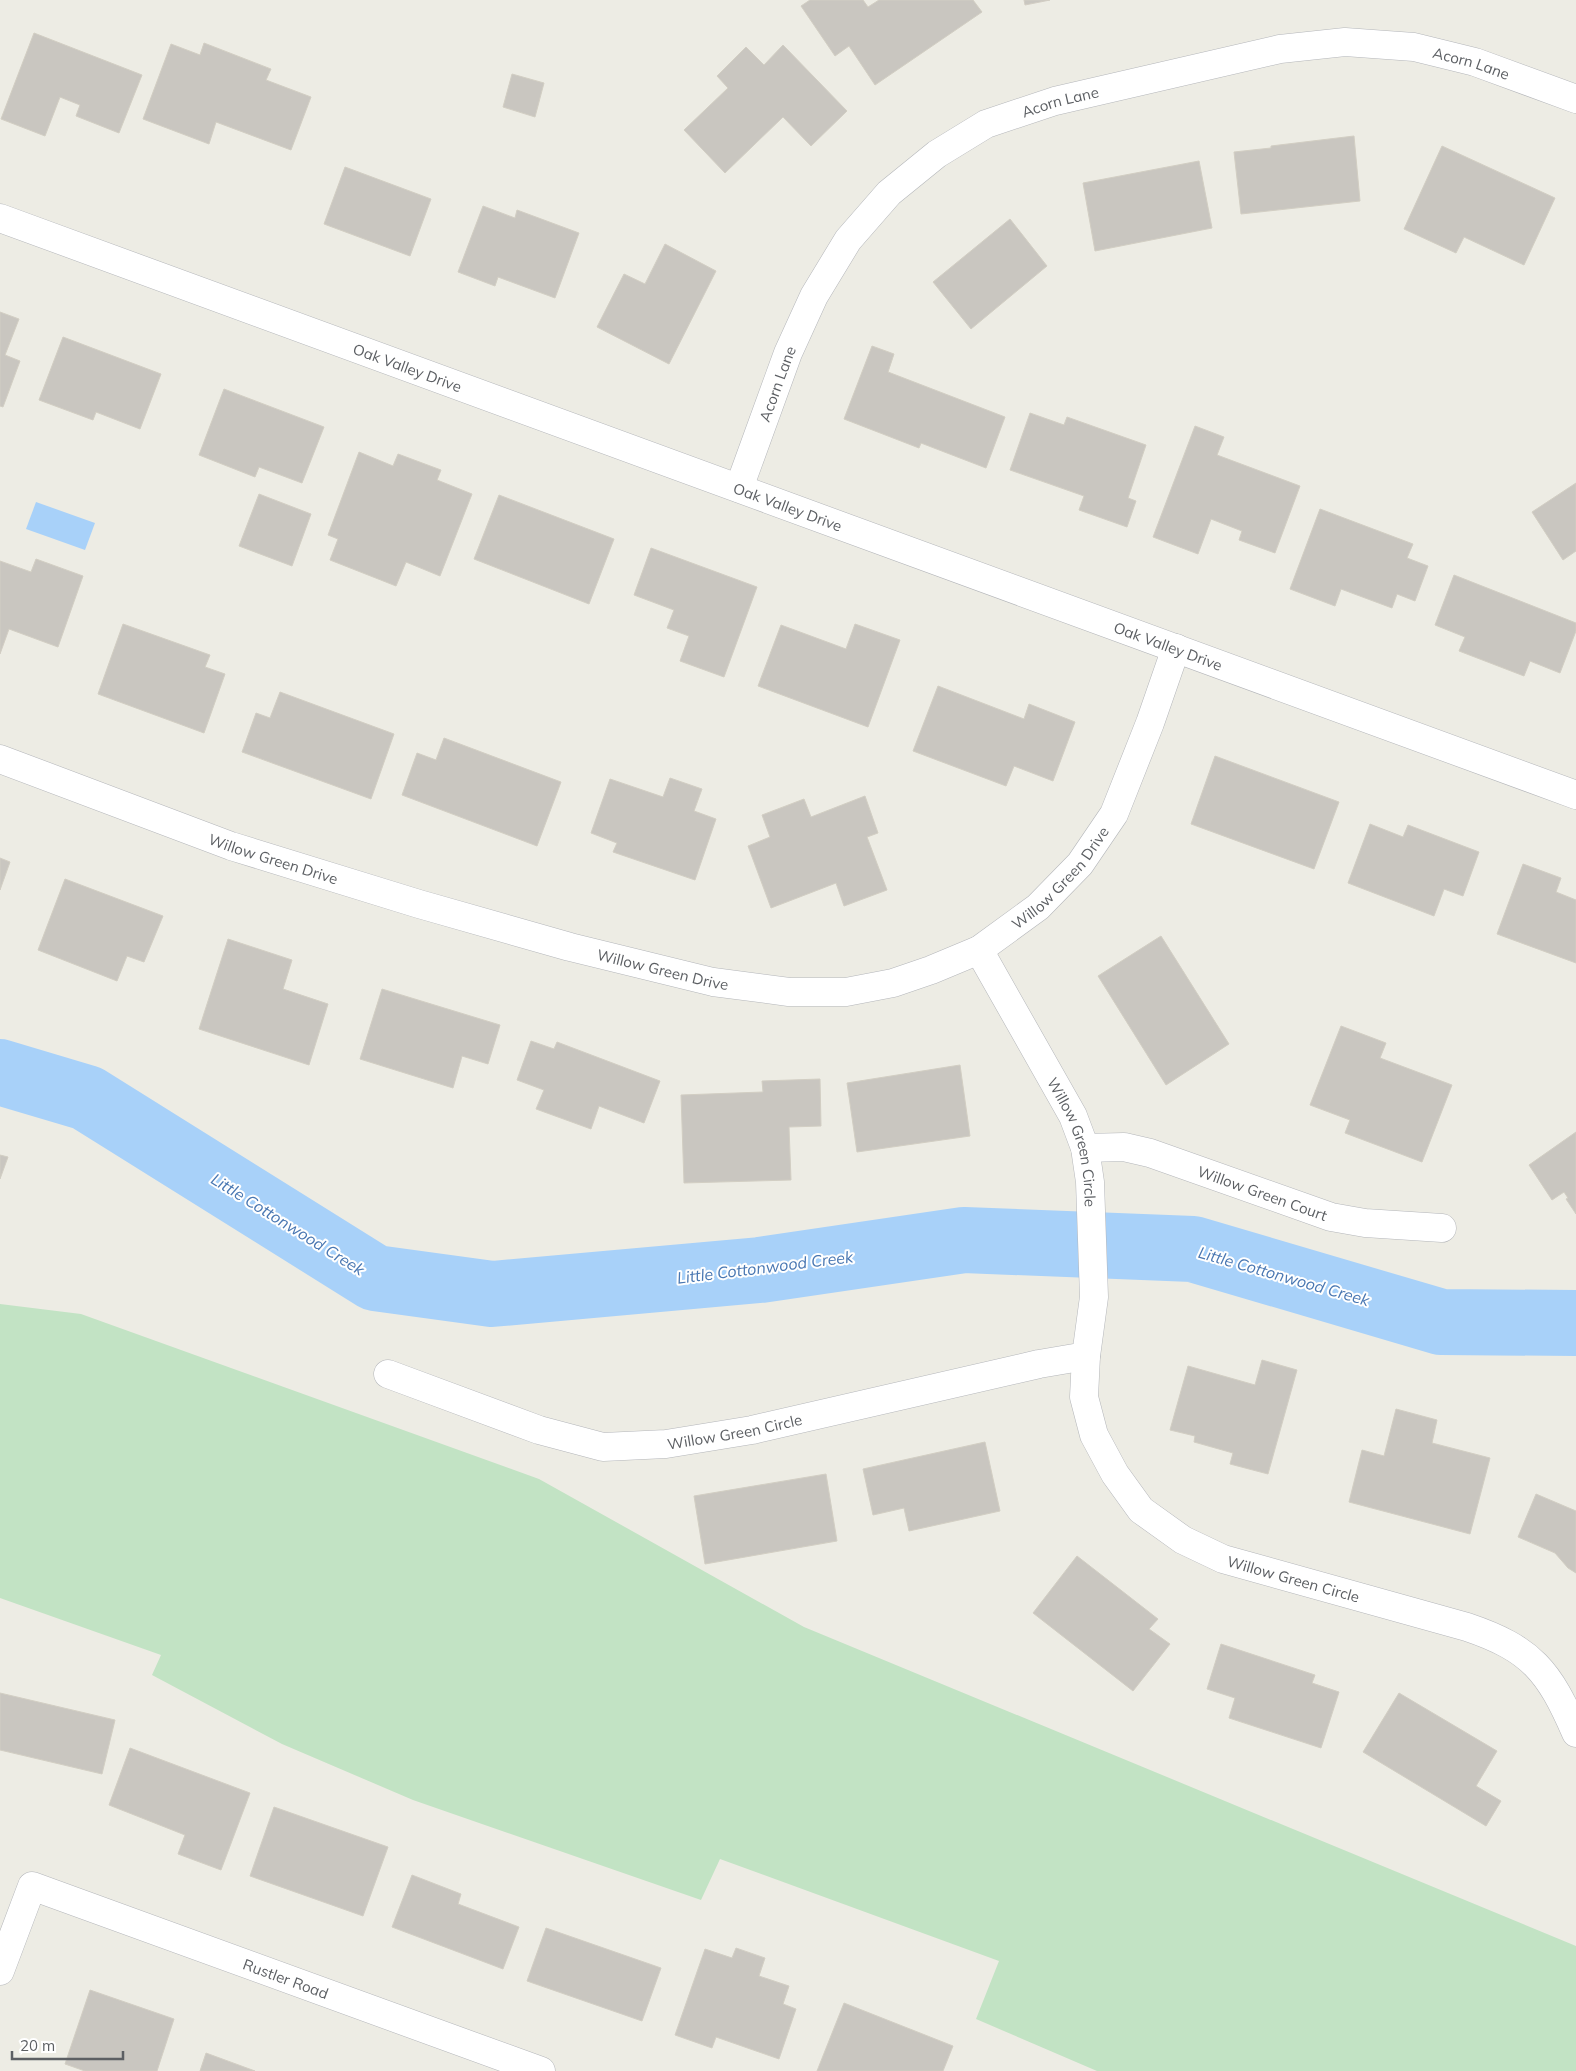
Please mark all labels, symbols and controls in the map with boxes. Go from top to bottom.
street label: Acorn Lane [1431,42,1512,83]
street label: Acorn Lane [1019,82,1100,121]
street label: Oak Valley Drive [351,339,464,396]
street label: Acorn Lane [754,343,800,424]
street label: Oak Valley Drive [731,478,845,535]
street label: Oak Valley Drive [1111,617,1225,674]
street label: Willow Green Drive [1008,823,1112,933]
street label: Willow Green Drive [206,829,340,888]
street label: Willow Green Drive [595,944,730,993]
street label: Willow Green Circle [1044,1074,1100,1207]
street label: Willow Green Court [1195,1161,1330,1224]
water label: Little Cottonwood Creek [208,1169,369,1280]
water label: Little Cottonwood Creek [1196,1242,1373,1310]
water label: Little Cottonwood Creek [676,1246,855,1288]
street label: Willow Green Circle [666,1409,804,1453]
street label: Willow Green Circle [1225,1551,1362,1606]
street label: Rustler Road [241,1954,331,2003]
scale bar [12,2028,124,2060]
text: 20 m [20,2036,55,2055]

